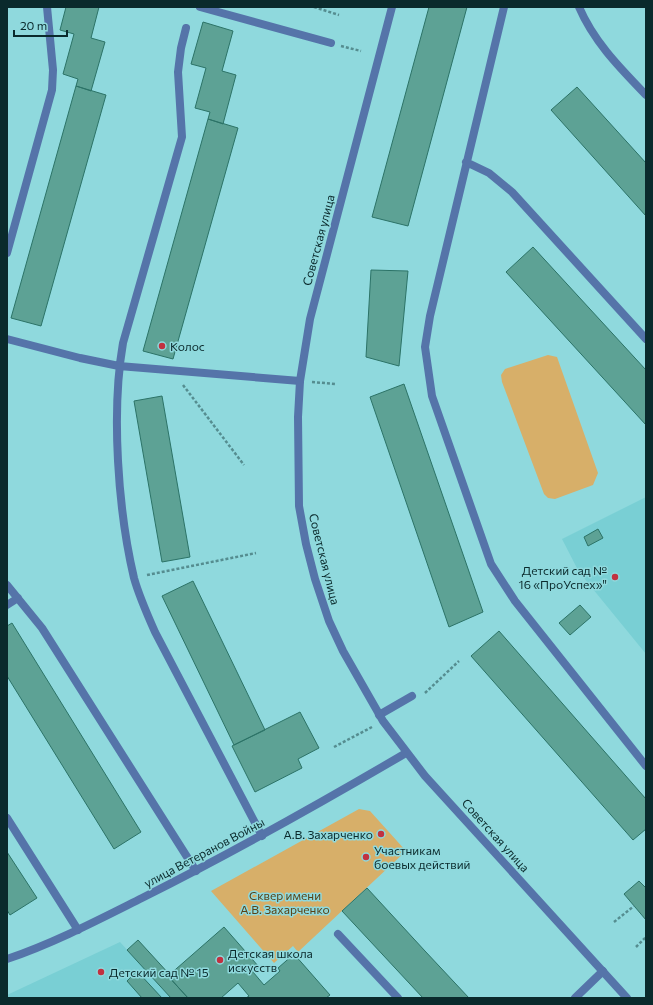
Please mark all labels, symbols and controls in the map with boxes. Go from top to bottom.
scale bar [14,12,67,38]
text: 20 m [20,18,47,32]
street label: Советская улица [299,193,337,287]
place label: Колос [170,339,205,353]
marker: Колос [157,341,167,351]
street label: Советская улица [307,512,343,606]
place label: Детский сад № 16 «ПроУспех»" [519,563,607,591]
marker: Детский сад № 16 «ПроУспех»" [610,572,620,582]
street label: Советская улица [459,796,533,874]
street label: улица Ветеранов Войны [141,814,267,890]
place label: А.В. Захарченко [283,827,373,841]
marker: А.В. Захарченко [376,829,386,839]
place label: Участникам боевых действий [374,843,470,871]
marker: Участникам боевых действий [361,852,371,862]
park label: Сквер имени А.В. Захарченко [240,888,330,916]
place label: Детская школа искусств [228,946,313,974]
marker: Детская школа искусств [215,955,225,965]
place label: Детский сад № 15 [109,965,209,979]
marker: Детский сад № 15 [96,967,106,977]

